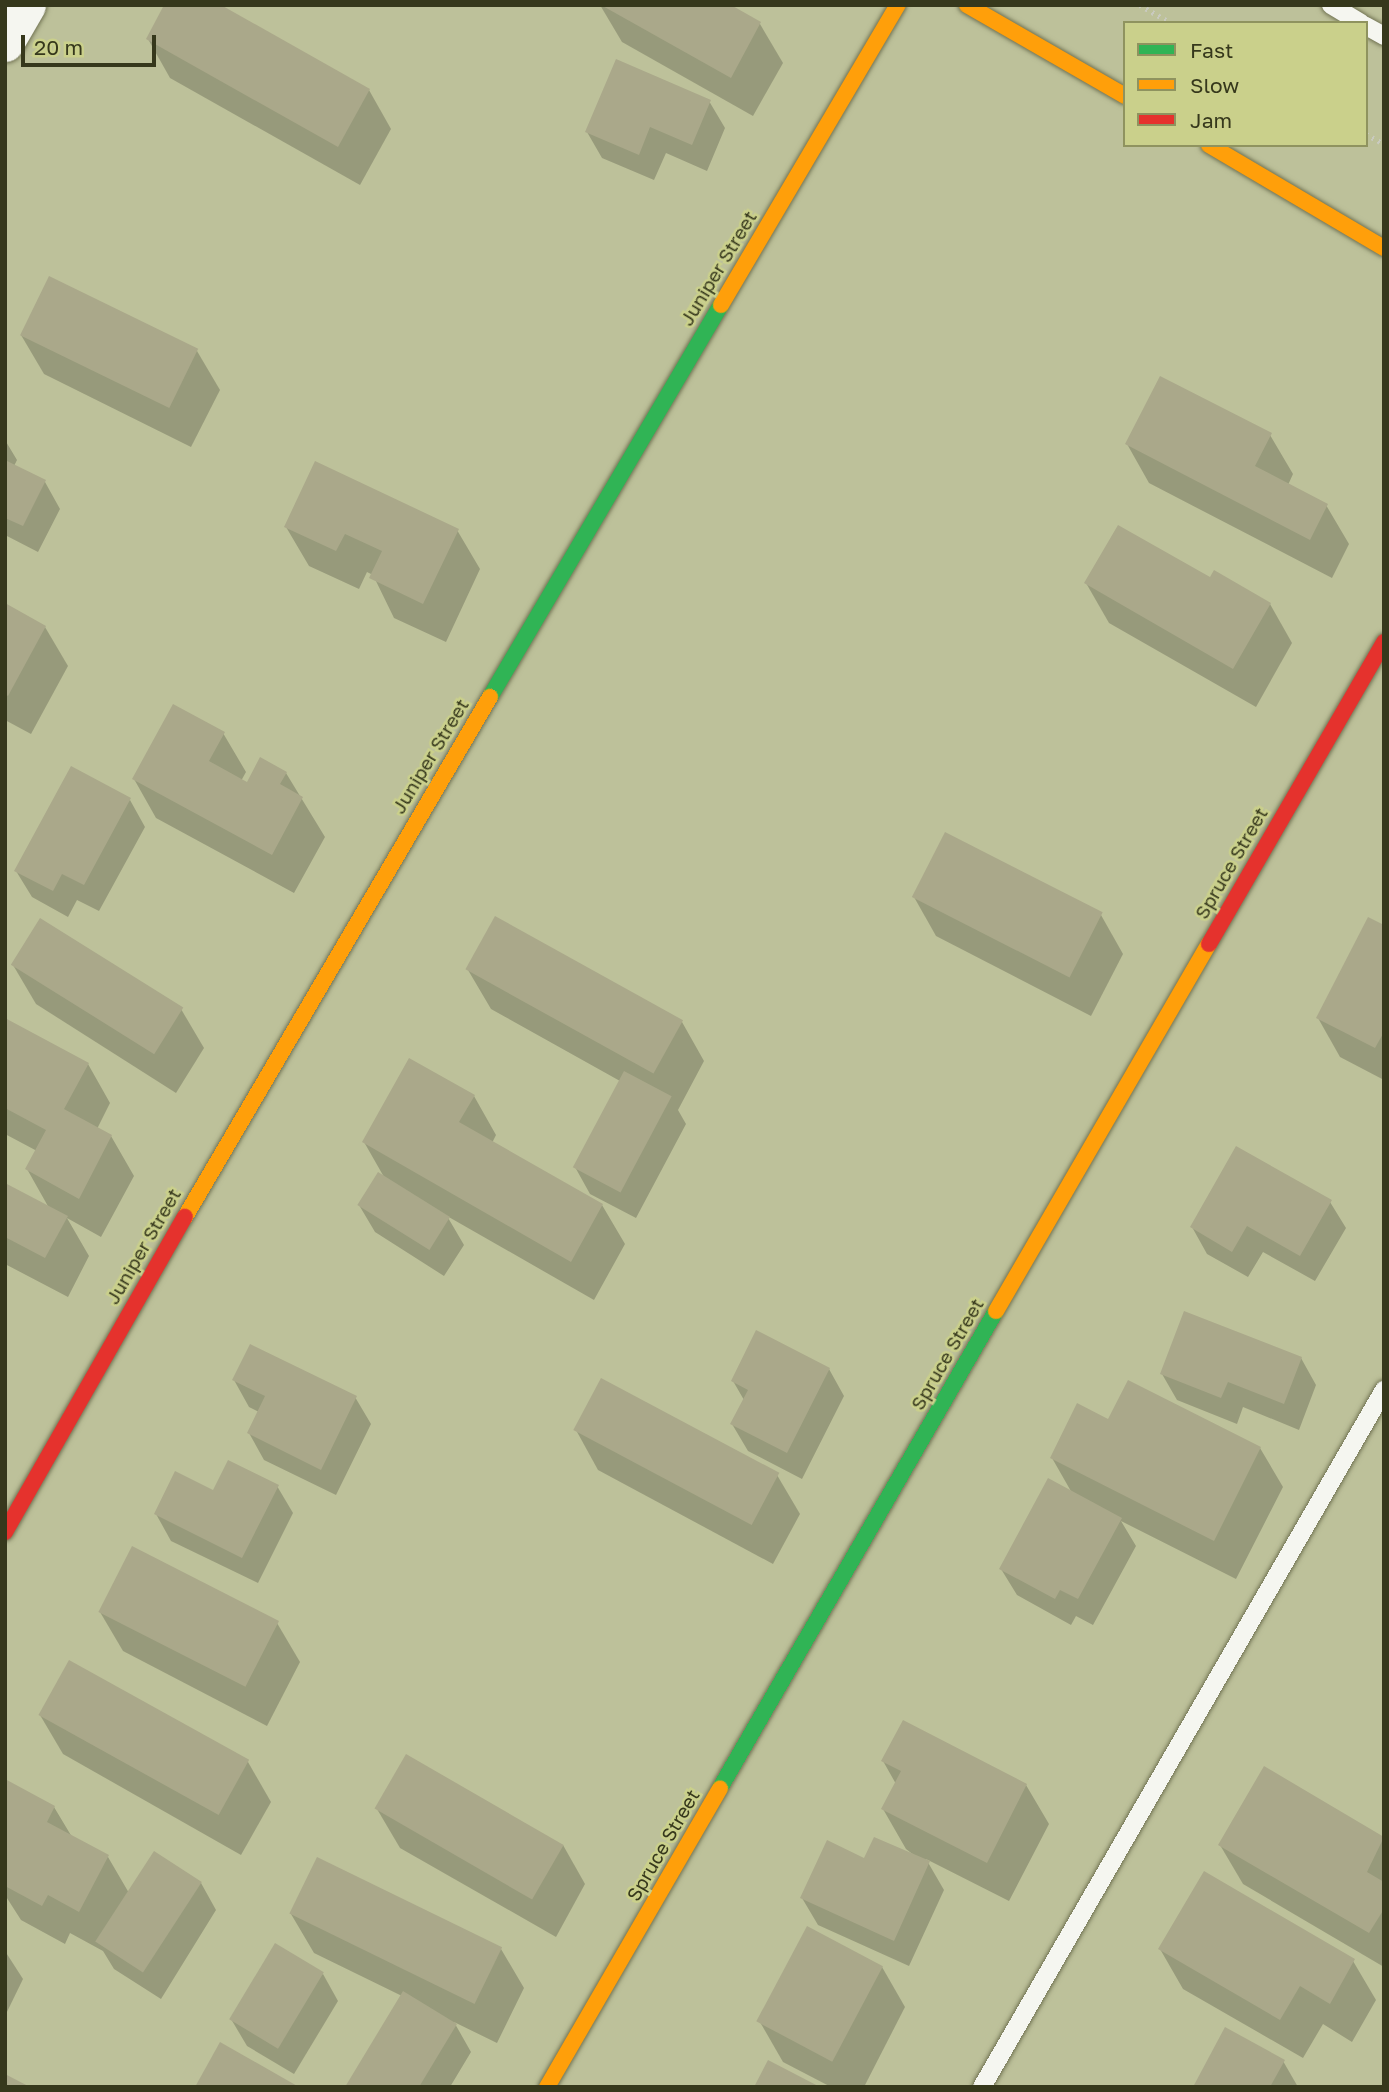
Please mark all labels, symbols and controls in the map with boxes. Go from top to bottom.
scale bar [24,21,159,65]
legend [1123,21,1368,147]
text: 20 m [34,34,83,60]
text: Fast [1190,37,1233,63]
text: Slow [1190,72,1239,98]
text: Jam [1190,107,1232,133]
street label: Juniper Street [675,206,761,330]
street label: Juniper Street [387,694,473,818]
street label: Spruce Street [1190,803,1272,923]
street label: Juniper Street [101,1184,185,1308]
street label: Spruce Street [906,1294,988,1414]
street label: Spruce Street [622,1785,704,1905]

